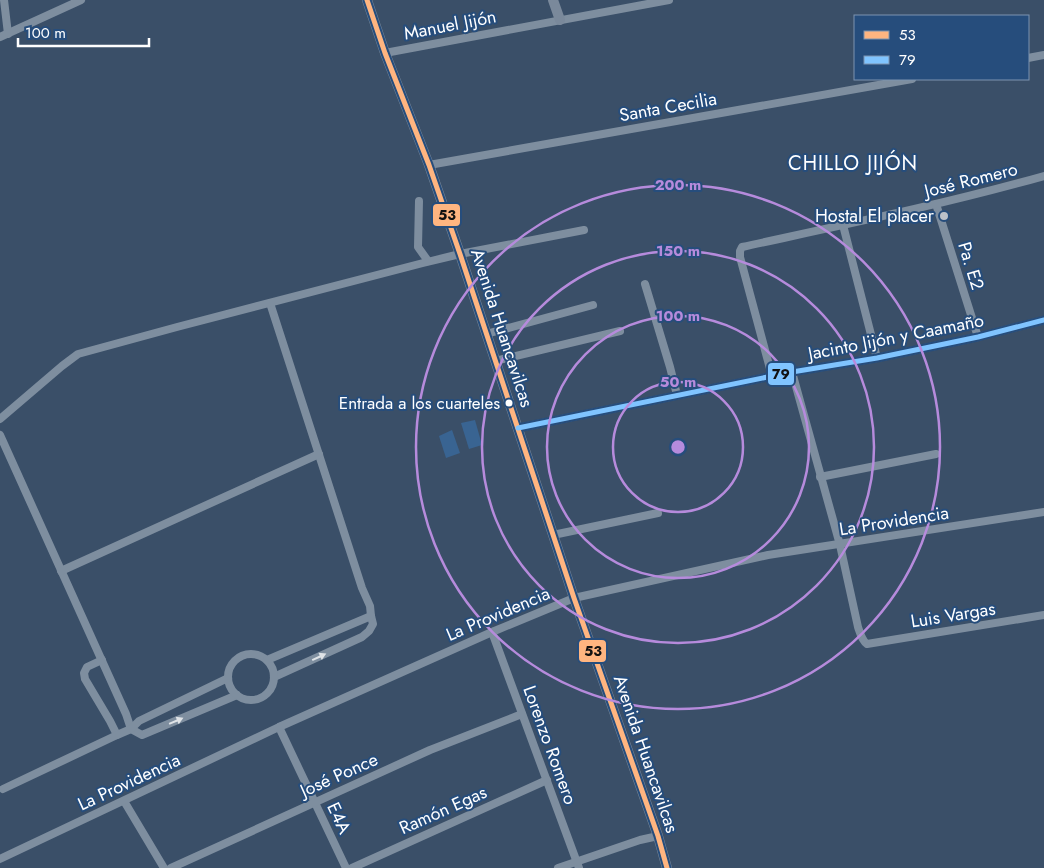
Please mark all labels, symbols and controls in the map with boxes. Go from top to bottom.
street label: Manuel Jijón [402,3,498,47]
scale bar [18,15,149,47]
legend [854,15,1029,80]
text: 100 m [25,22,66,44]
text: 53 [899,24,916,46]
text: 79 [899,49,916,71]
street label: Santa Cecilia [617,86,719,128]
district label: CHILLO JIJÓN [788,149,918,178]
street label: José Romero [920,156,1020,205]
text: 200 m [655,174,701,196]
line badge: 53 [432,203,461,227]
place label: Hostal El placer [815,203,935,229]
text: 53 [438,205,456,225]
marker: Hostal El placer [938,210,950,222]
street label: Pa. E2 [951,239,991,293]
text: 150 m [656,240,700,262]
street label: Avenida Huancavilcas [464,245,540,411]
text: 100 m [656,305,700,327]
street label: Jacinto Jijón y Caamaño [804,307,986,367]
line badge: 79 [767,362,795,386]
text: 79 [772,364,790,384]
text: 50 m [660,371,696,393]
place label: Entrada a los cuarteles [339,391,500,415]
marker: Entrada a los cuarteles [504,398,514,408]
centre of rings [669,438,687,456]
street label: La Providencia [837,500,951,542]
street label: La Providencia [442,580,554,648]
street label: Luis Vargas [909,595,997,635]
line badge: 53 [578,639,607,663]
text: 53 [584,641,602,661]
one-way arrow [312,652,326,660]
street label: Avenida Huancavilcas [607,672,685,836]
street label: Lorenzo Romero [516,682,584,808]
one-way arrow [169,717,183,725]
street label: José Ponce [294,746,382,804]
street label: La Providencia [73,747,185,817]
street label: Ramón Egas [395,779,491,841]
street label: E4A [320,798,358,838]

